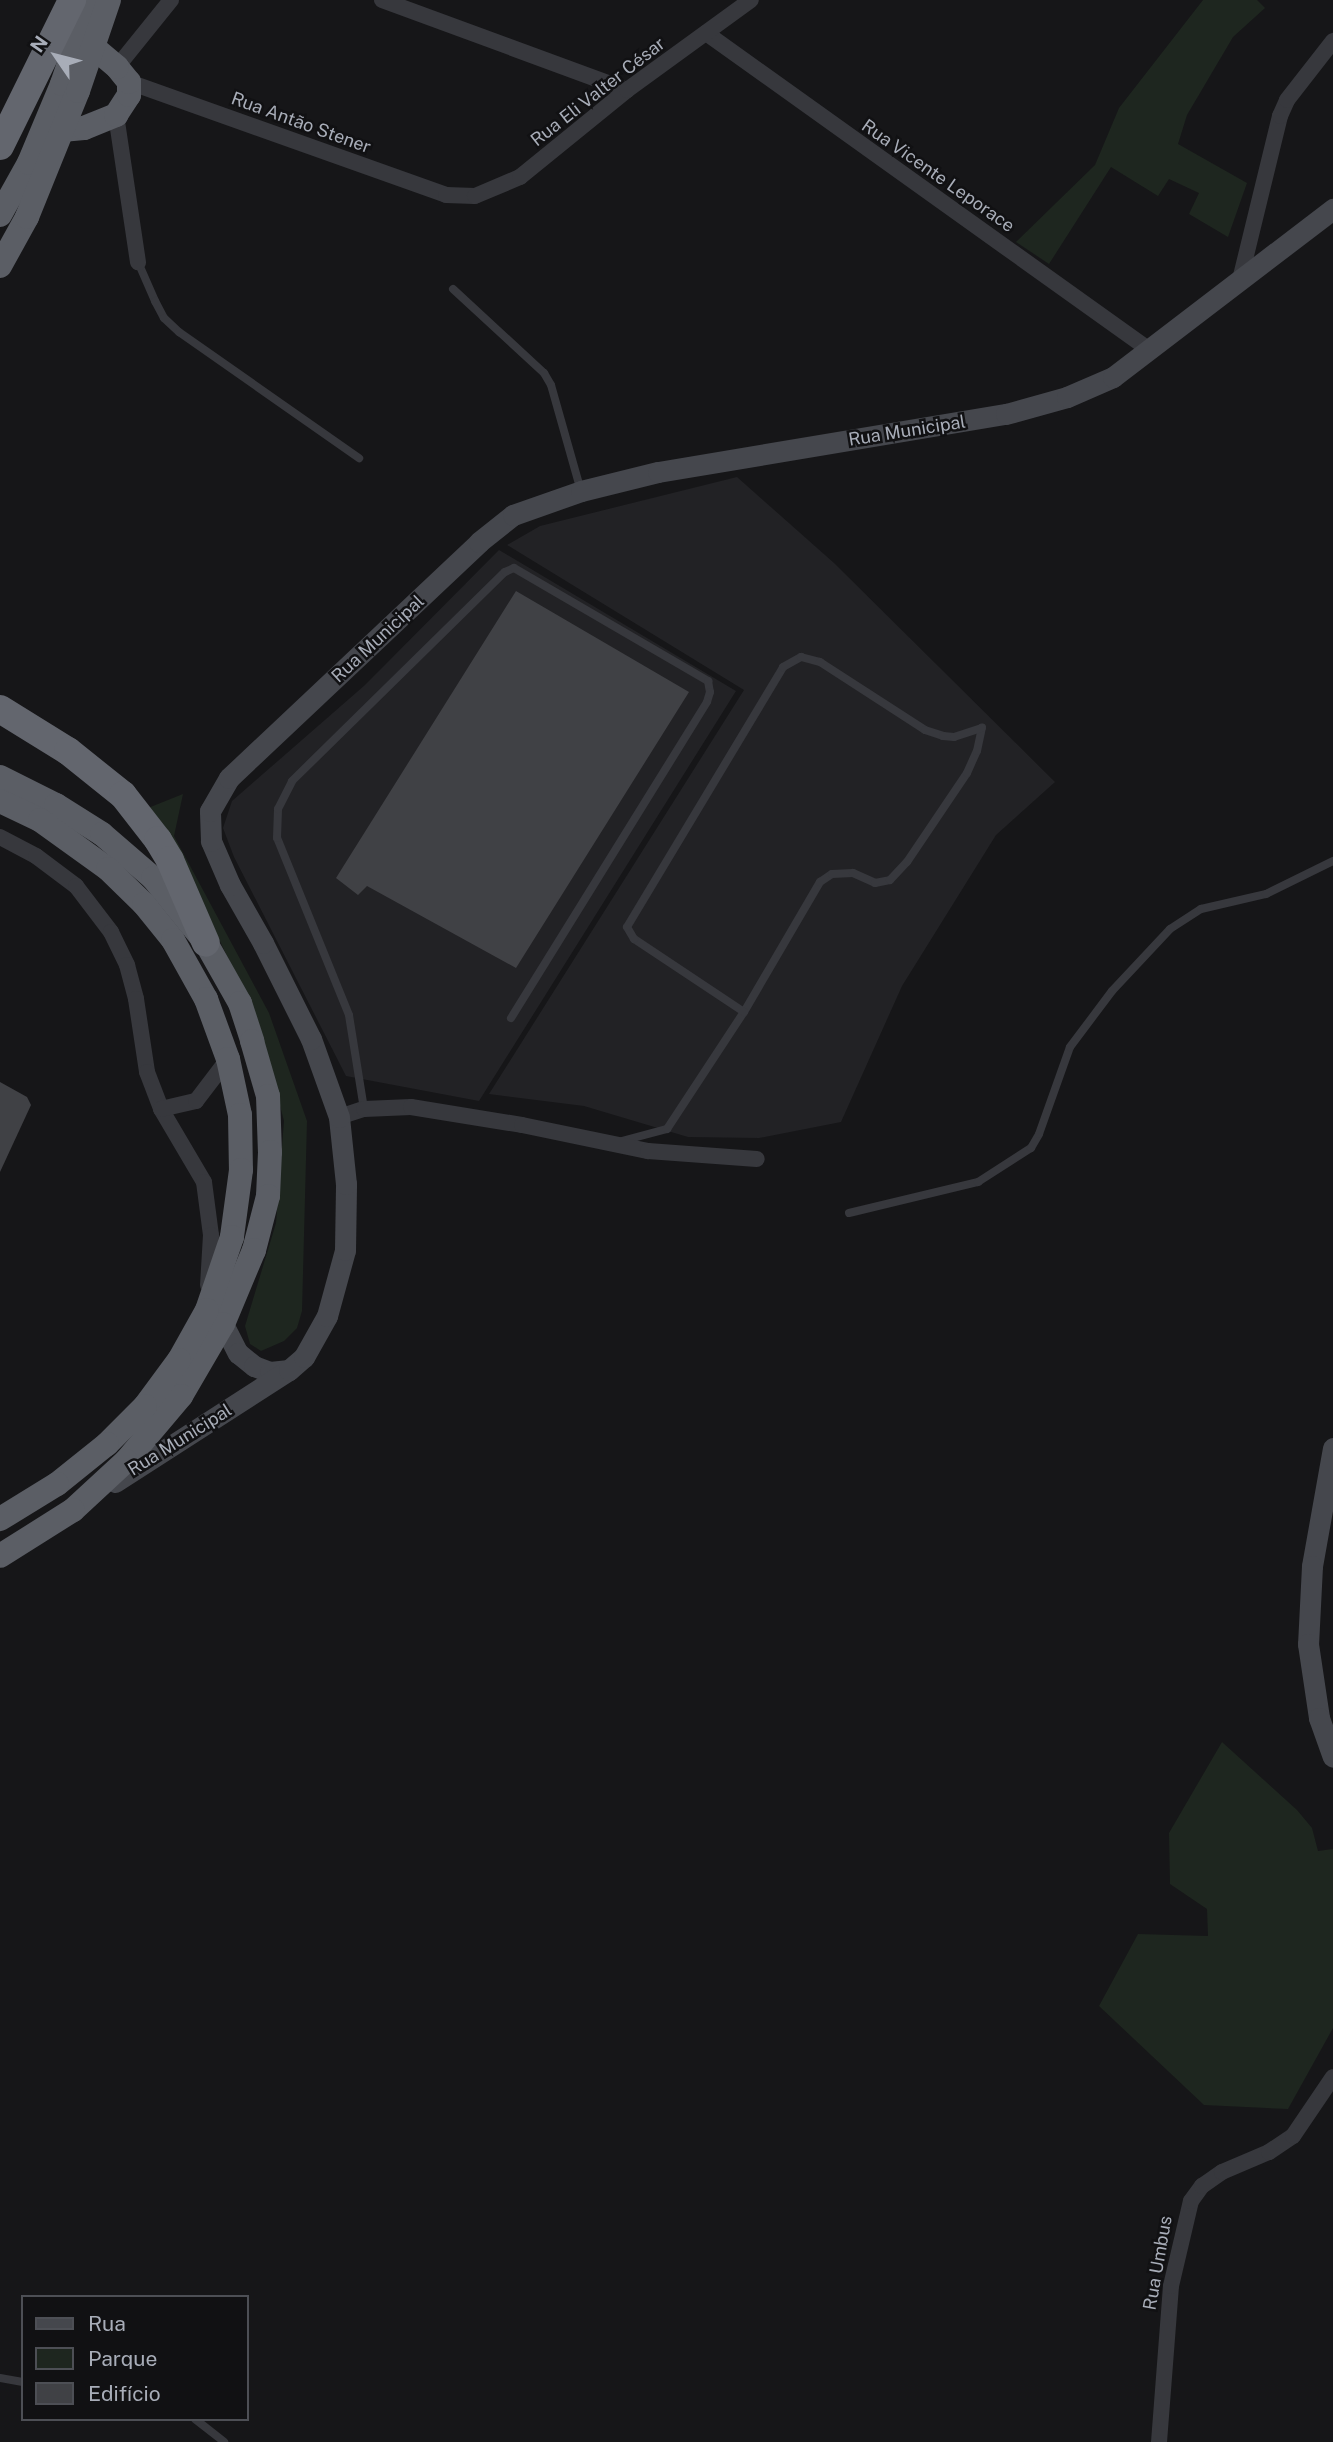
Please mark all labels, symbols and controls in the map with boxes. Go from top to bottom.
north arrow [21,21,91,91]
text: N [26,32,52,56]
street label: Rua Eli Valter César [526,33,670,151]
street label: Rua Antão Stener [228,88,374,158]
street label: Rua Vicente Leporace [857,115,1019,237]
street label: Rua Municipal [847,411,967,451]
street label: Rua Municipal [327,591,429,687]
street label: Rua Municipal [124,1399,236,1481]
street label: Rua Umbus [1139,2214,1177,2312]
legend [21,2295,248,2421]
text: Rua [88,2311,126,2336]
text: Parque [88,2346,157,2371]
text: Edifício [88,2381,161,2406]

